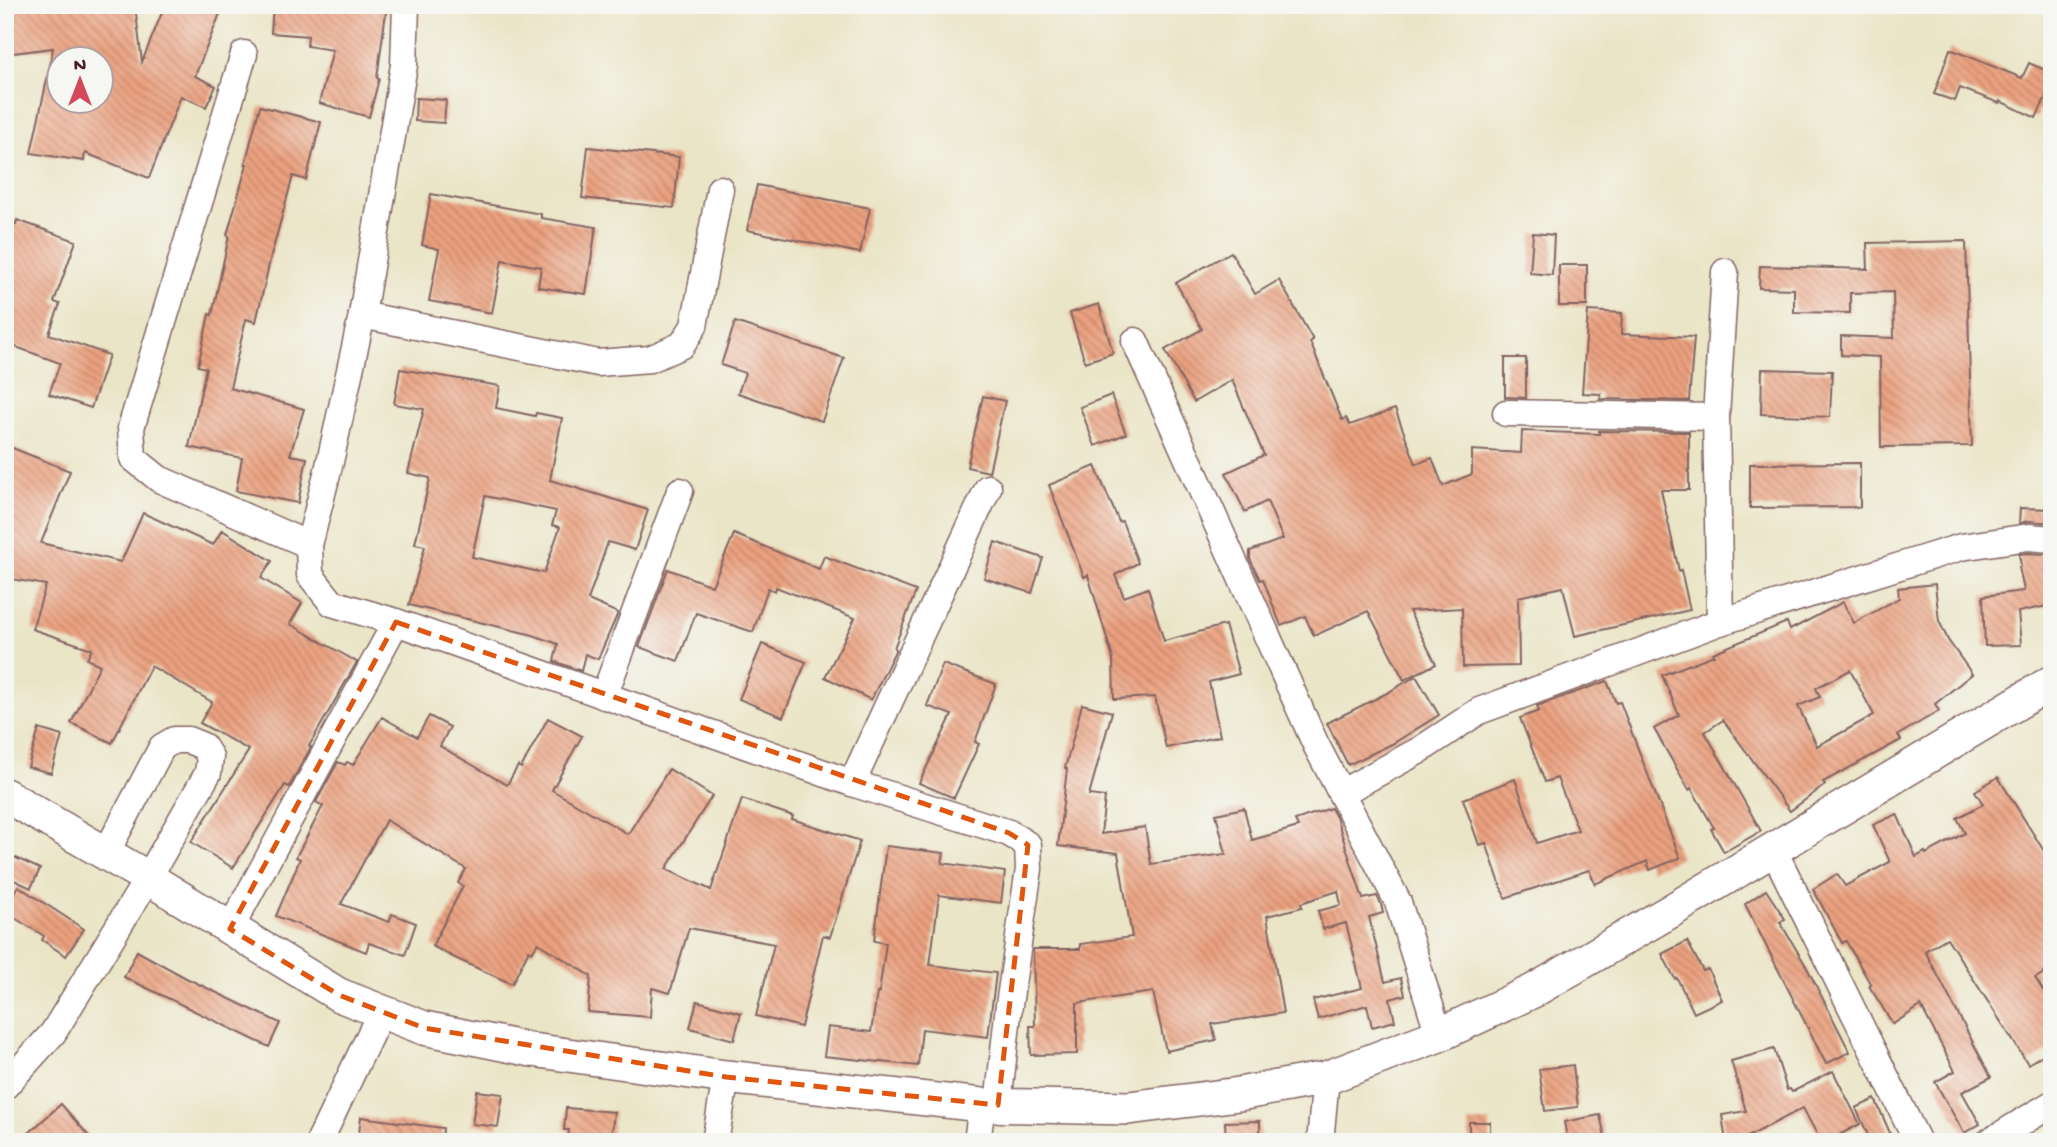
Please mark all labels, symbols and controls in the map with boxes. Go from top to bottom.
north arrow [46,46,116,116]
text: N [74,55,86,78]

